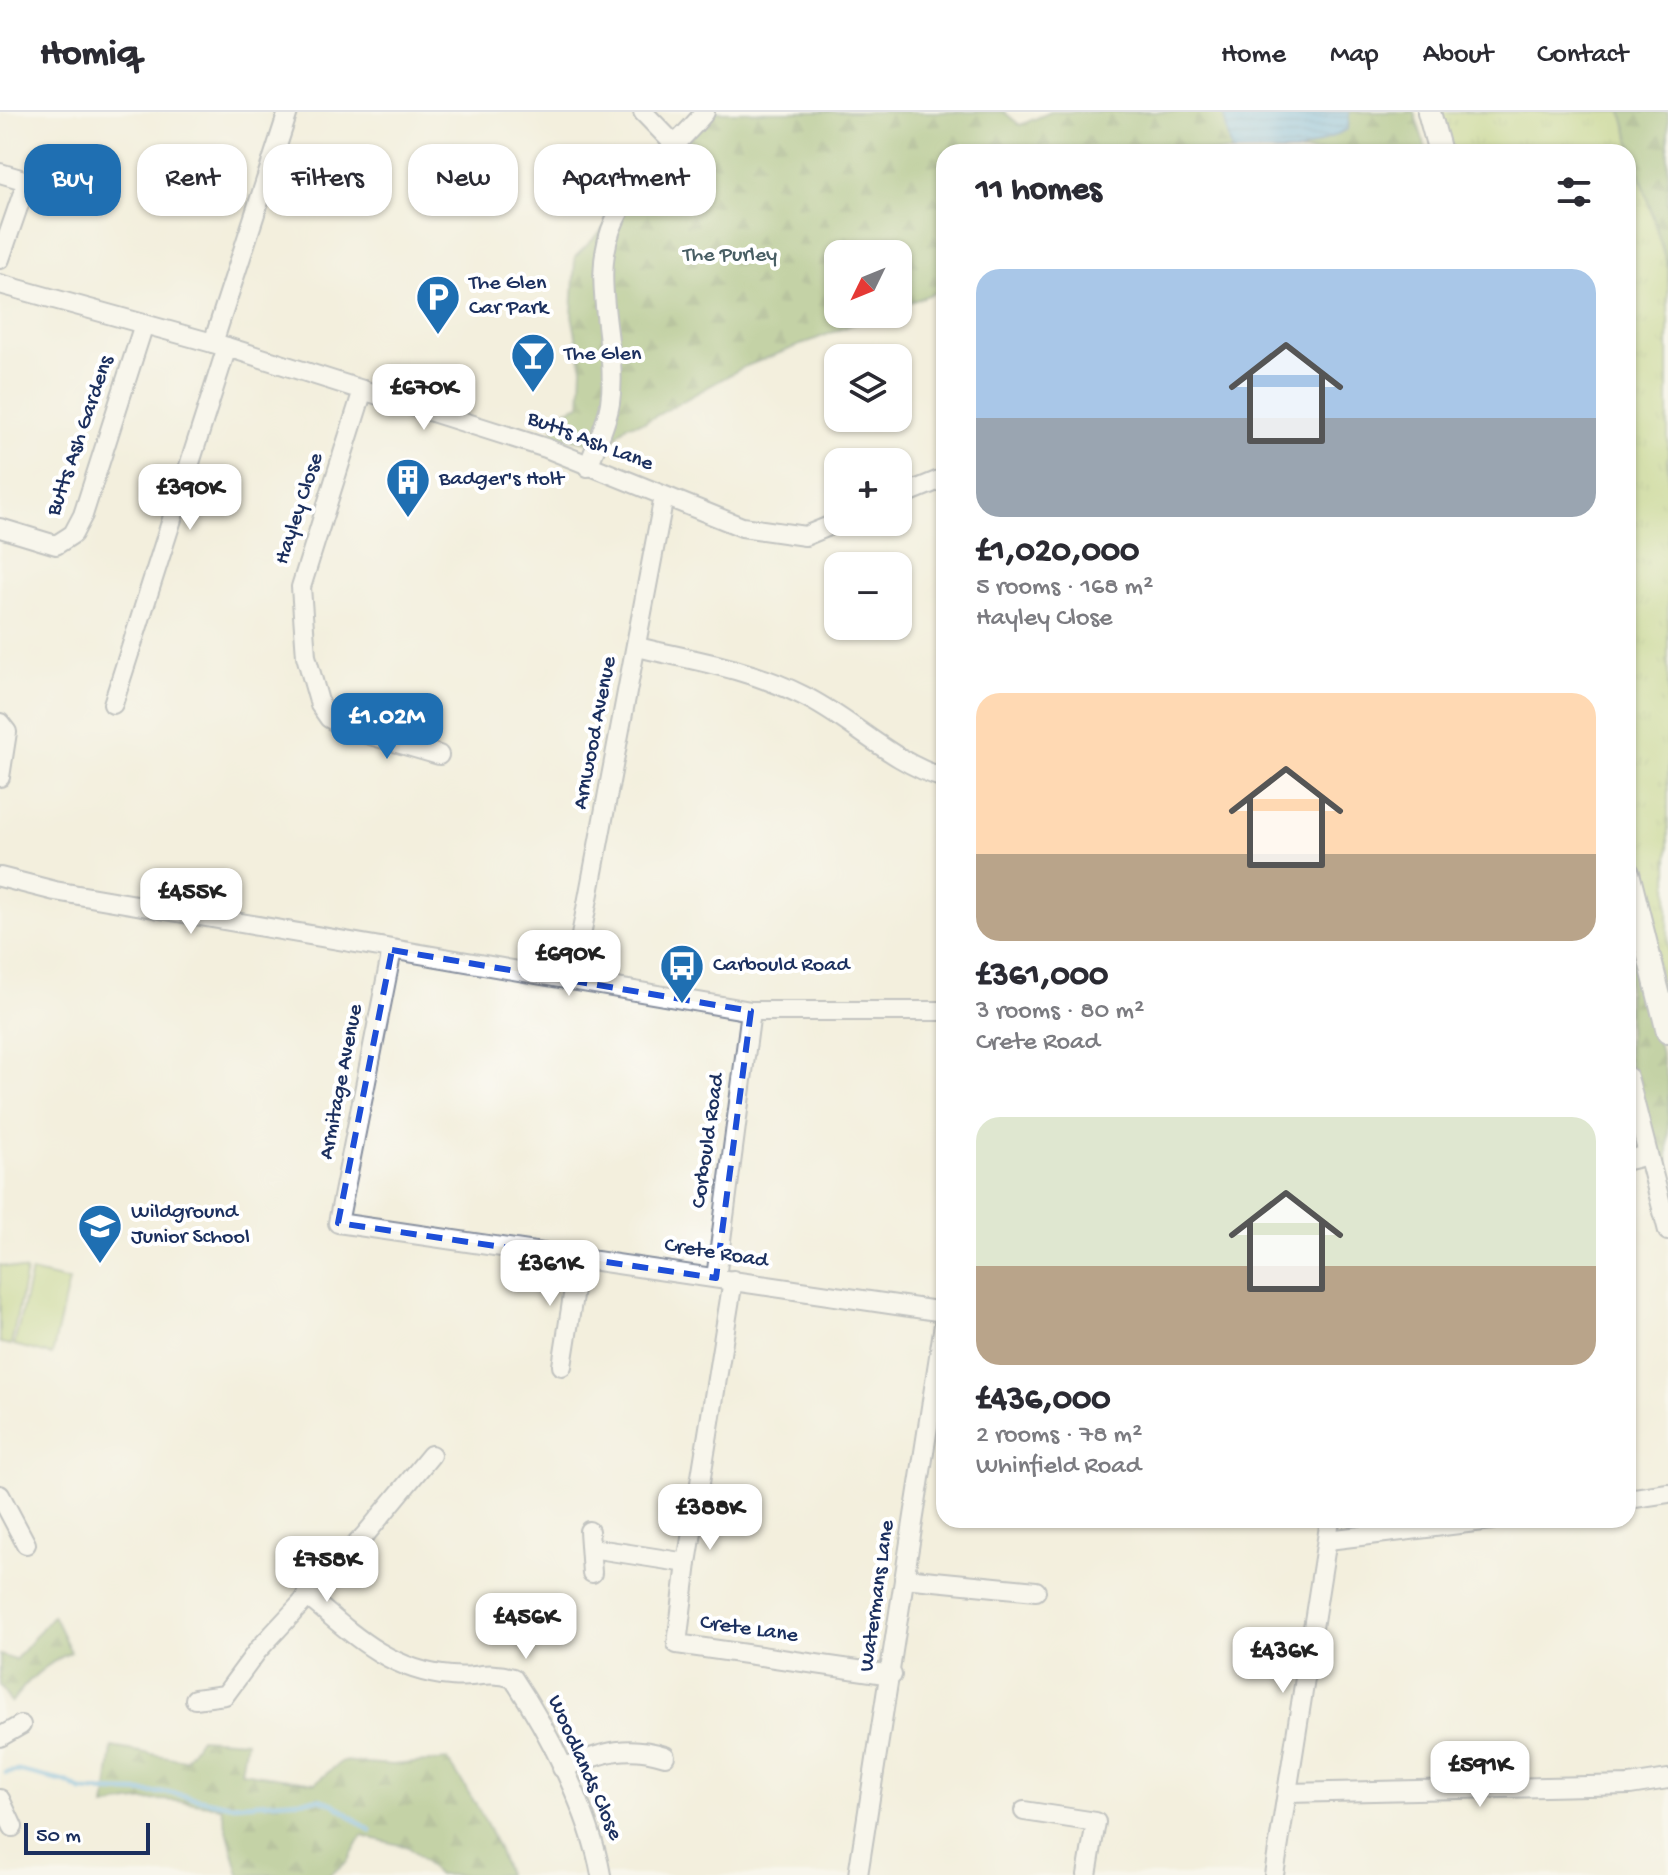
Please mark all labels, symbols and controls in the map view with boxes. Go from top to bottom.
text: Homiq [40,33,139,77]
text: Home [1221,39,1286,72]
text: Map [1330,39,1379,72]
text: About [1423,39,1493,72]
text: Contact [1537,39,1628,72]
chip: Buy [24,144,121,216]
chip: Rent [137,144,247,216]
chip: Filters [263,144,392,216]
chip: New [408,144,518,216]
chip: Apartment [534,144,716,216]
icon: filters [1552,170,1596,214]
text: 11 homes [976,172,1102,212]
north arrow [824,240,912,328]
map controls [824,240,912,640]
park label: The Purley [681,243,777,269]
place label: The Glen Car Park [467,271,550,322]
parking icon: The Glen Car Park [414,273,462,336]
icon: home [1214,321,1358,465]
bar icon: The Glen [509,331,557,394]
place label: The Glen [562,342,642,368]
button: layers [824,344,912,432]
street label: Butts Ash Gardens [41,352,121,520]
pin: £670K [368,364,480,432]
text: £670K [390,374,458,405]
street label: Butts Ash Lane [522,406,657,478]
button: + [824,448,912,536]
street label: Hayley Close [270,449,330,568]
building icon: Badger's Holt [384,456,432,519]
pin: £390K [134,464,246,532]
place label: Badger's Holt [438,467,566,493]
text: £390K [156,474,224,505]
text: £1,020,000 [976,533,1139,573]
button: − [824,552,912,640]
text: 5 rooms · 168 m² [976,573,1153,604]
text: Hayley Close [976,604,1112,635]
street label: Arnwood Avenue [568,654,624,812]
pin: £1.02M [322,693,452,761]
text: £1.02M [349,703,425,734]
icon: home [1214,745,1358,889]
pin: £455K [135,868,247,936]
text: £455K [158,878,224,909]
pin: £690K [513,930,625,998]
text: £690K [536,940,602,971]
bus stop icon: Carbould Road [658,942,706,1005]
place label: Carbould Road [713,953,851,979]
text: £361,000 [976,957,1108,997]
text: 3 rooms · 80 m² [976,997,1144,1028]
street label: Armitage Avenue [314,1002,370,1162]
text: Crete Road [976,1028,1100,1059]
street label: Corbould Road [687,1070,732,1210]
icon: home [1214,1169,1358,1313]
place label: Wildground Junior School [131,1200,250,1251]
school or university icon: Wildground Junior School [76,1202,124,1265]
street label: Crete Road [662,1233,772,1275]
pin: £361K [494,1240,606,1308]
text: £361K [518,1250,582,1281]
text: £436,000 [976,1381,1111,1421]
text: 2 rooms · 78 m² [976,1421,1142,1452]
text: Whinfield Road [976,1452,1141,1483]
pin: £388K [654,1484,766,1552]
text: £388K [676,1494,744,1525]
street label: Watermans Lane [854,1518,902,1673]
pin: £758K [271,1536,383,1604]
text: £758K [293,1546,361,1577]
pin: £456K [470,1593,582,1661]
text: £456K [493,1603,559,1634]
street label: Crete Lane [698,1610,800,1650]
pin: £436K [1227,1627,1339,1695]
text: £436K [1251,1637,1315,1668]
street label: Woodlands Close [540,1692,628,1845]
pin: £591K [1424,1741,1536,1809]
text: £591K [1448,1751,1512,1782]
scale bar [24,1819,150,1855]
text: 50 m [36,1824,81,1850]

